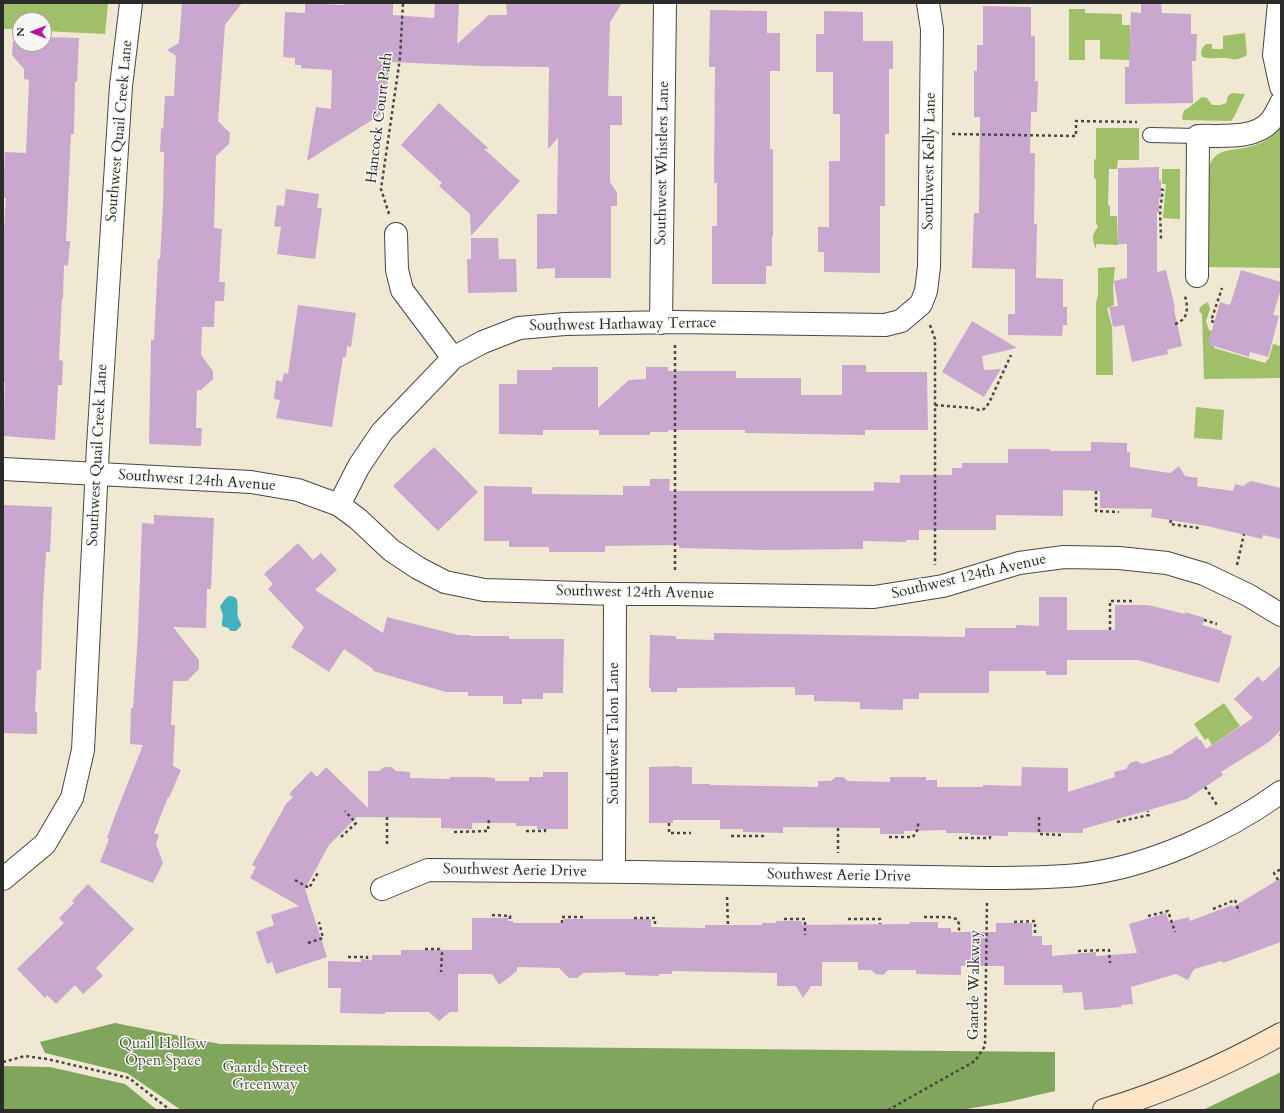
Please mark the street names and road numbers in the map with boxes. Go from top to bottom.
street label: Southwest Quail Creek Lane [103,39,137,223]
street label: Hancock Court Path [363,52,397,184]
street label: Southwest Whistlers Lane [653,81,673,245]
street label: Southwest Kelly Lane [920,92,940,230]
street label: Southwest Hathaway Terrace [529,314,717,336]
street label: Southwest Quail Creek Lane [84,363,112,547]
street label: Southwest 124th Avenue [117,467,277,495]
street label: Southwest 124th Avenue [890,550,1048,604]
street label: Southwest 124th Avenue [556,583,714,603]
street label: Southwest Talon Lane [606,662,624,804]
street label: Southwest Aerie Drive [443,861,587,881]
street label: Southwest Aerie Drive [767,866,911,886]
street label: Gaarde Walkway [965,930,985,1040]

